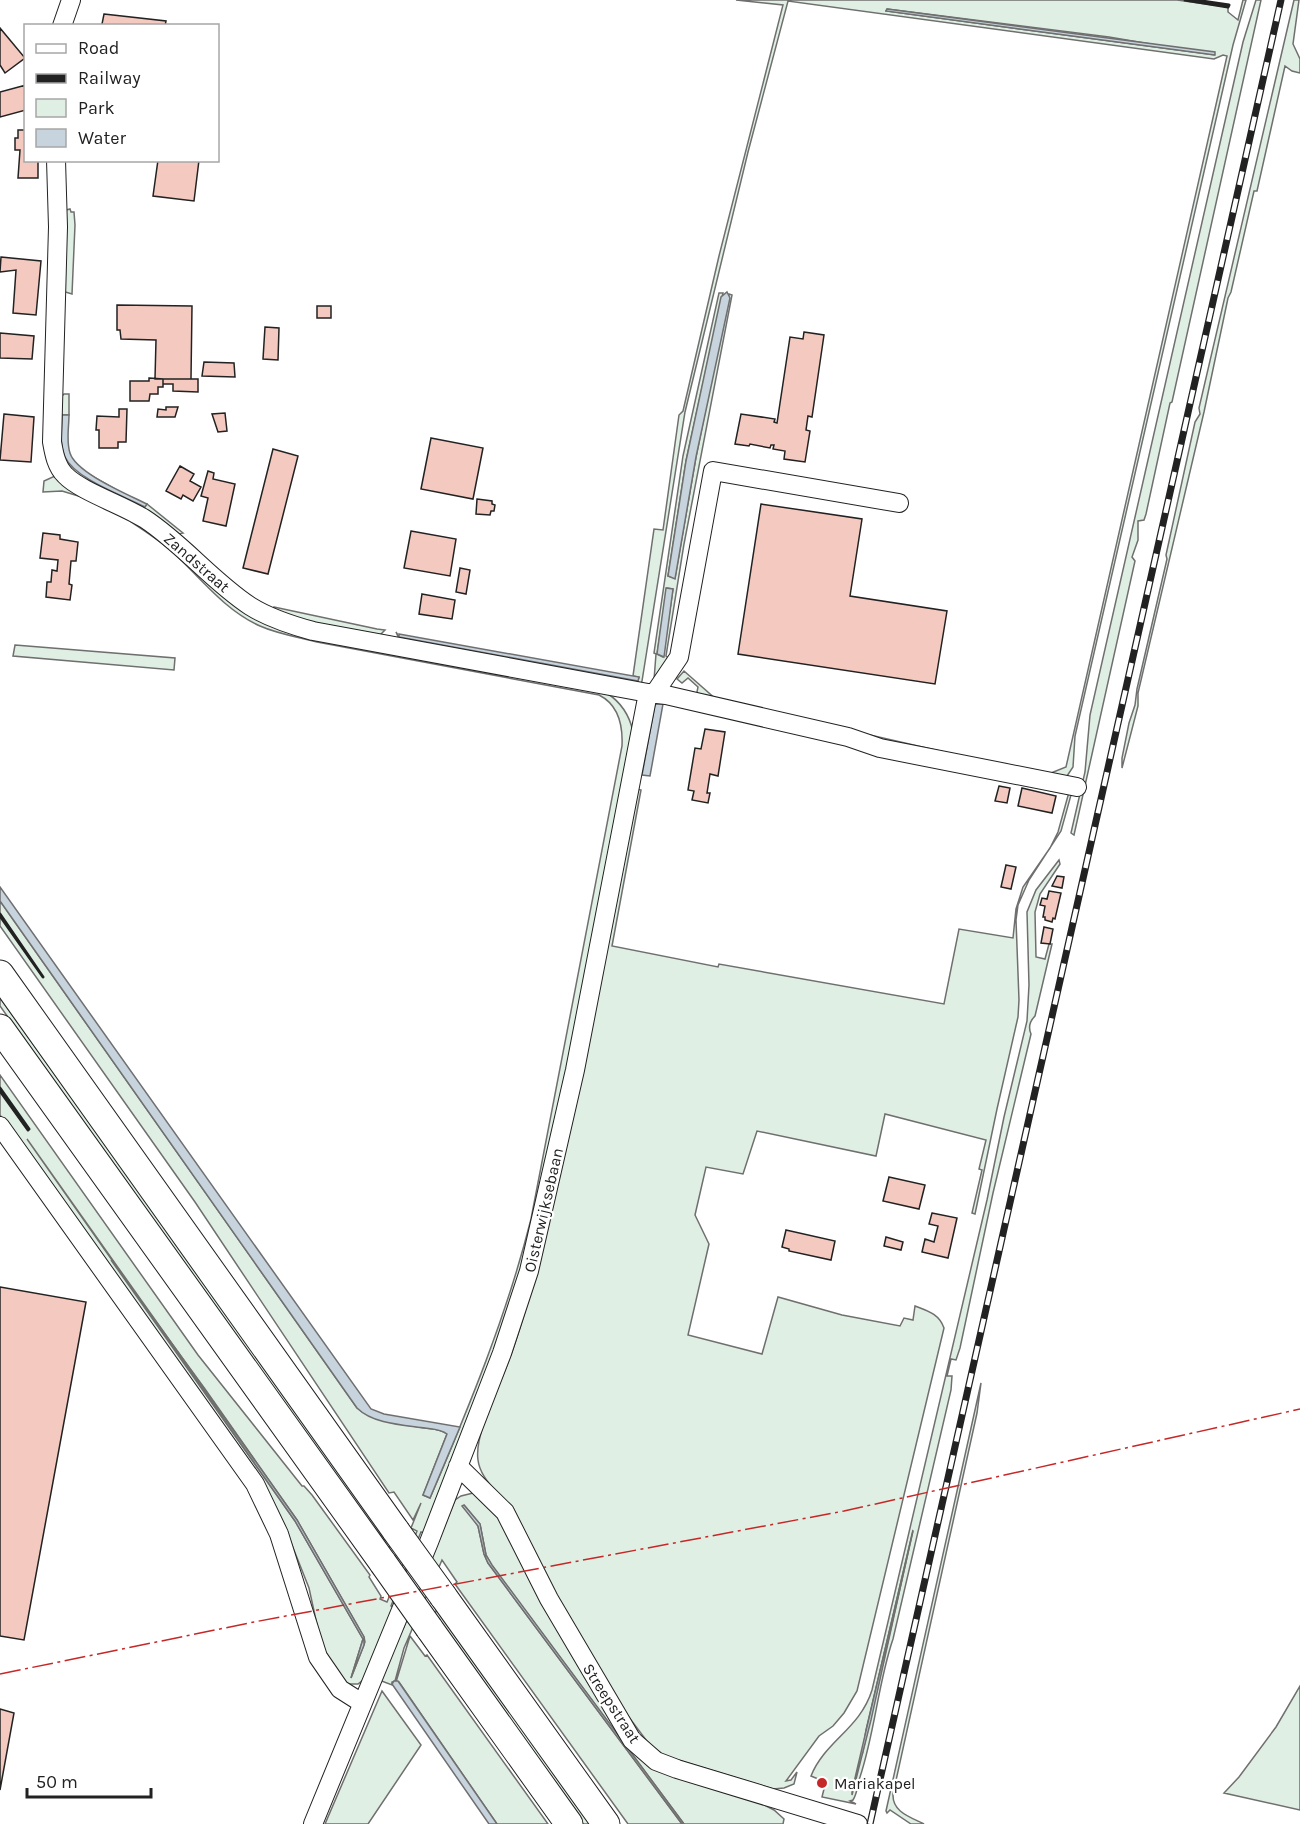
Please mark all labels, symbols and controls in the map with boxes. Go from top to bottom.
legend [24,24,219,162]
text: Road [78,37,119,59]
text: Railway [78,67,141,89]
text: Park [78,97,115,119]
text: Water [78,127,126,149]
street label: Zandstraat [160,529,234,596]
street label: Oisterwijksebaan [520,1146,567,1274]
street label: Streepstraat [579,1660,644,1747]
scale bar [27,1761,152,1799]
text: 50 m [36,1771,78,1793]
place label: Mariakapel [834,1774,916,1793]
marker: Mariakapel [815,1776,829,1790]

